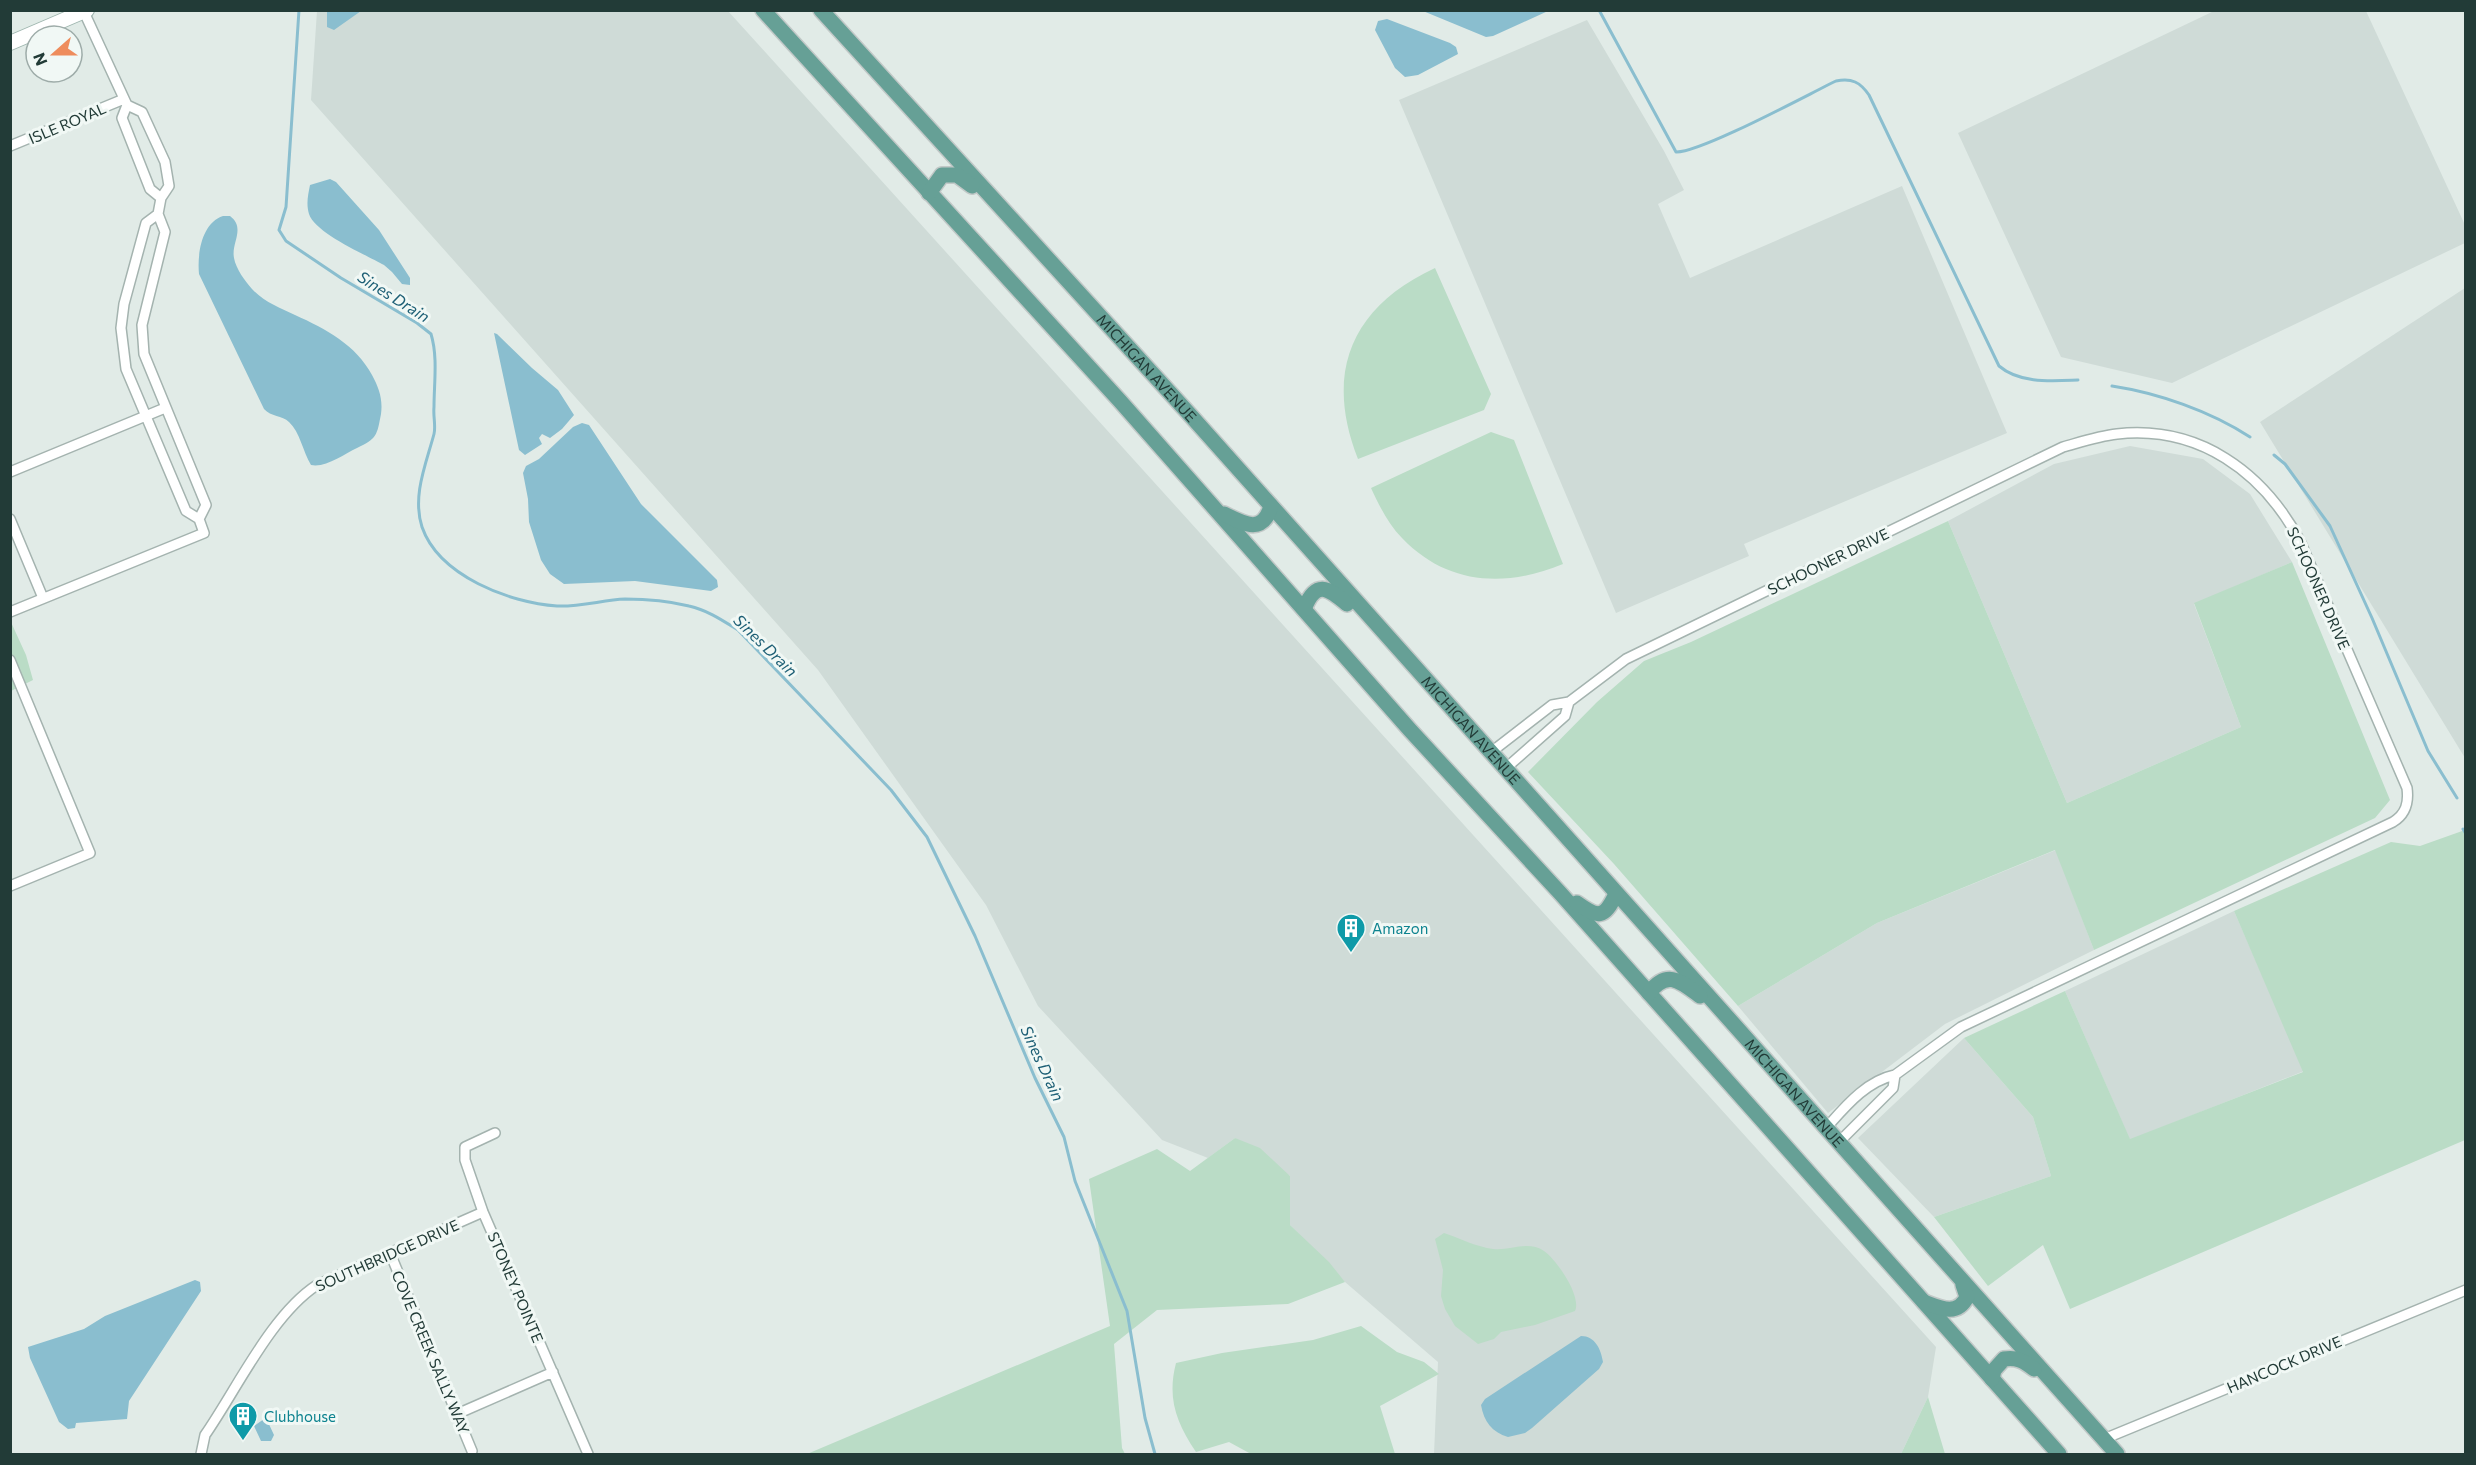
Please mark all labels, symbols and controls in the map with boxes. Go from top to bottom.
north arrow [24,24,84,84]
text: N [29,51,51,69]
street label: ISLE ROYAL [26,98,109,147]
water label: Sines Drain [355,266,433,326]
street label: MICHIGAN AVENUE [1093,310,1201,425]
street label: SCHOONER DRIVE [1765,524,1892,598]
street label: SCHOONER DRIVE [2284,524,2354,652]
water label: Sines Drain [730,610,802,680]
street label: MICHIGAN AVENUE [1418,672,1524,788]
building icon: Amazon [1335,912,1367,954]
place label: Amazon [1372,919,1428,937]
water label: Sines Drain [1017,1022,1069,1104]
street label: MICHIGAN AVENUE [1741,1035,1848,1151]
street label: SOUTHBRIDGE DRIVE [312,1215,462,1295]
street label: STONEY POINTE [485,1229,547,1345]
street label: COVE CREEK SALLY WAY [388,1268,474,1437]
street label: HANCOCK DRIVE [2224,1332,2344,1396]
building icon: Clubhouse [227,1400,259,1442]
place label: Clubhouse [264,1407,336,1425]

